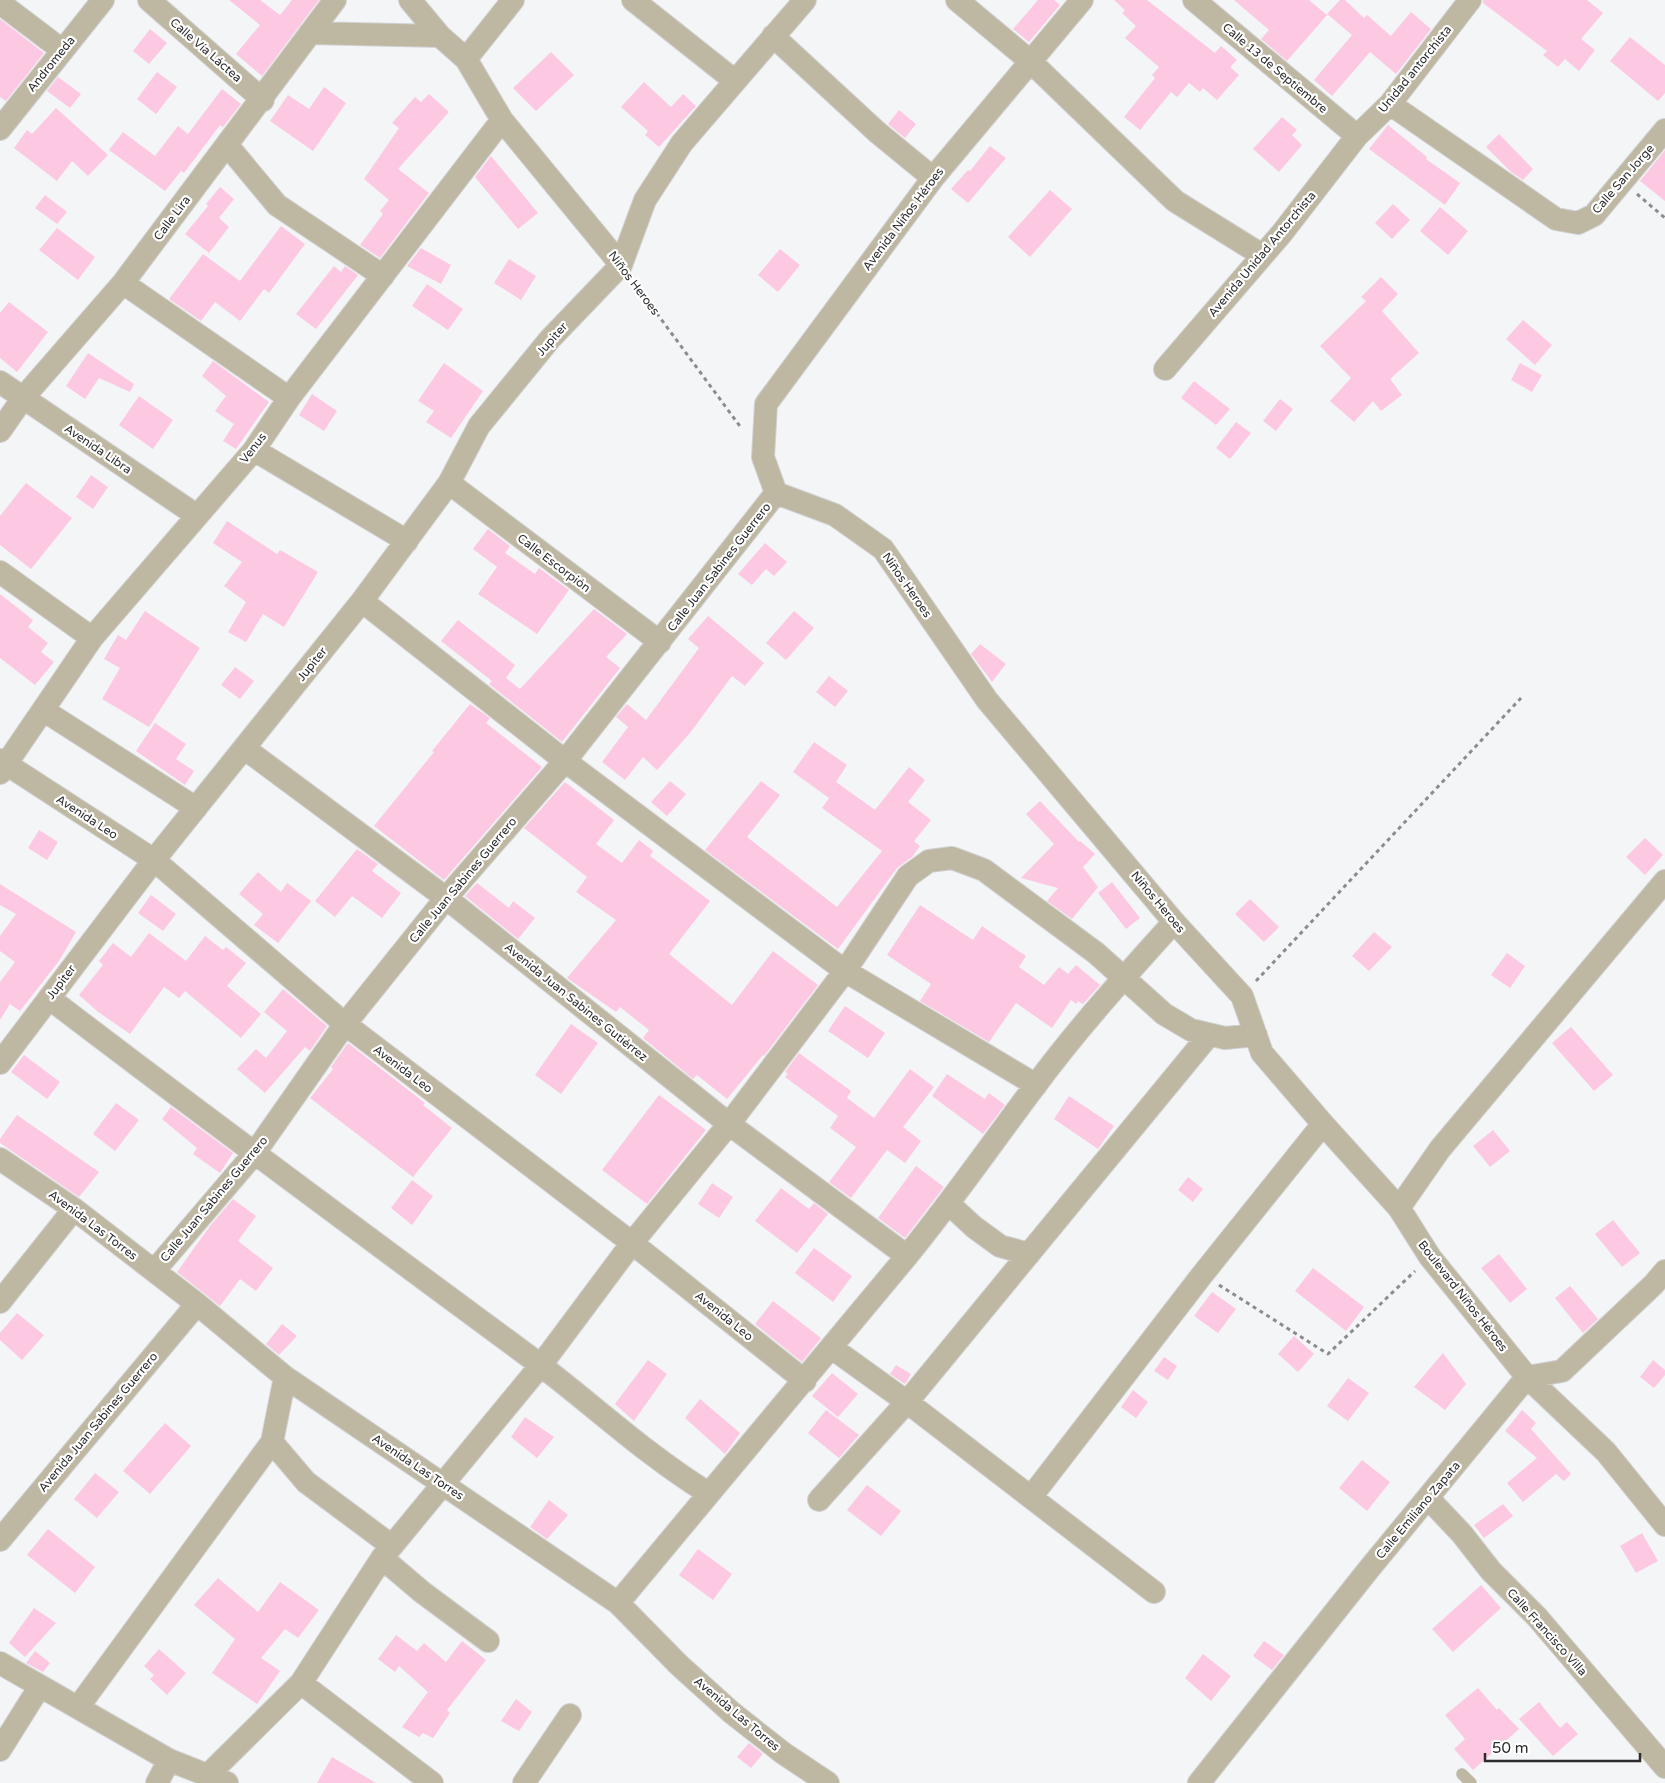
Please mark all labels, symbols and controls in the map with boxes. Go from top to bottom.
street label: Calle Vía Láctea [167,15,245,85]
street label: Calle 13 de Septiembre [1220,20,1330,116]
street label: Unidad antorchista [1376,23,1454,115]
street label: Andromeda [24,33,78,95]
street label: Calle San Jorge [1589,141,1657,217]
street label: Avenida Niños Héroes [860,165,946,273]
street label: Avenida Unidad Antorchista [1205,188,1319,320]
street label: Calle Lira [151,193,193,243]
street label: Niños Heroes [606,248,663,318]
street label: Jupiter [534,319,570,358]
street label: Avenida Libra [62,421,134,477]
street label: Venus [237,430,269,466]
street label: Calle Juan Sabines Guerrero [664,500,774,634]
street label: Calle Escorpión [515,531,593,595]
street label: Niños Heroes [879,550,935,620]
street label: Jupiter [294,644,330,684]
street label: Avenida Leo [54,792,120,842]
street label: Calle Juan Sabines Guerrero [406,814,520,946]
street label: Niños Heroes [1128,868,1188,936]
street label: Avenida Juan Sabines Gutiérrez [502,940,650,1064]
street label: Jupiter [44,962,79,1002]
street label: Avenida Leo [371,1042,435,1096]
street label: Calle Juan Sabines Guerrero [157,1133,271,1265]
street label: Avenida Las Torres [46,1187,140,1263]
street label: Boulevard Niños Héroes [1415,1238,1511,1354]
street label: Avenida Leo [692,1288,756,1344]
street label: Avenida Juan Sabines Guerrero [35,1349,161,1495]
street label: Avenida Las Torres [370,1431,467,1503]
street label: Calle Emiliano Zapata [1373,1458,1463,1562]
street label: Calle Francisco Villa [1504,1586,1590,1678]
street label: Avenida Las Torres [691,1674,783,1754]
scale bar [1485,1730,1640,1762]
text: 50 m [1492,1739,1529,1757]

